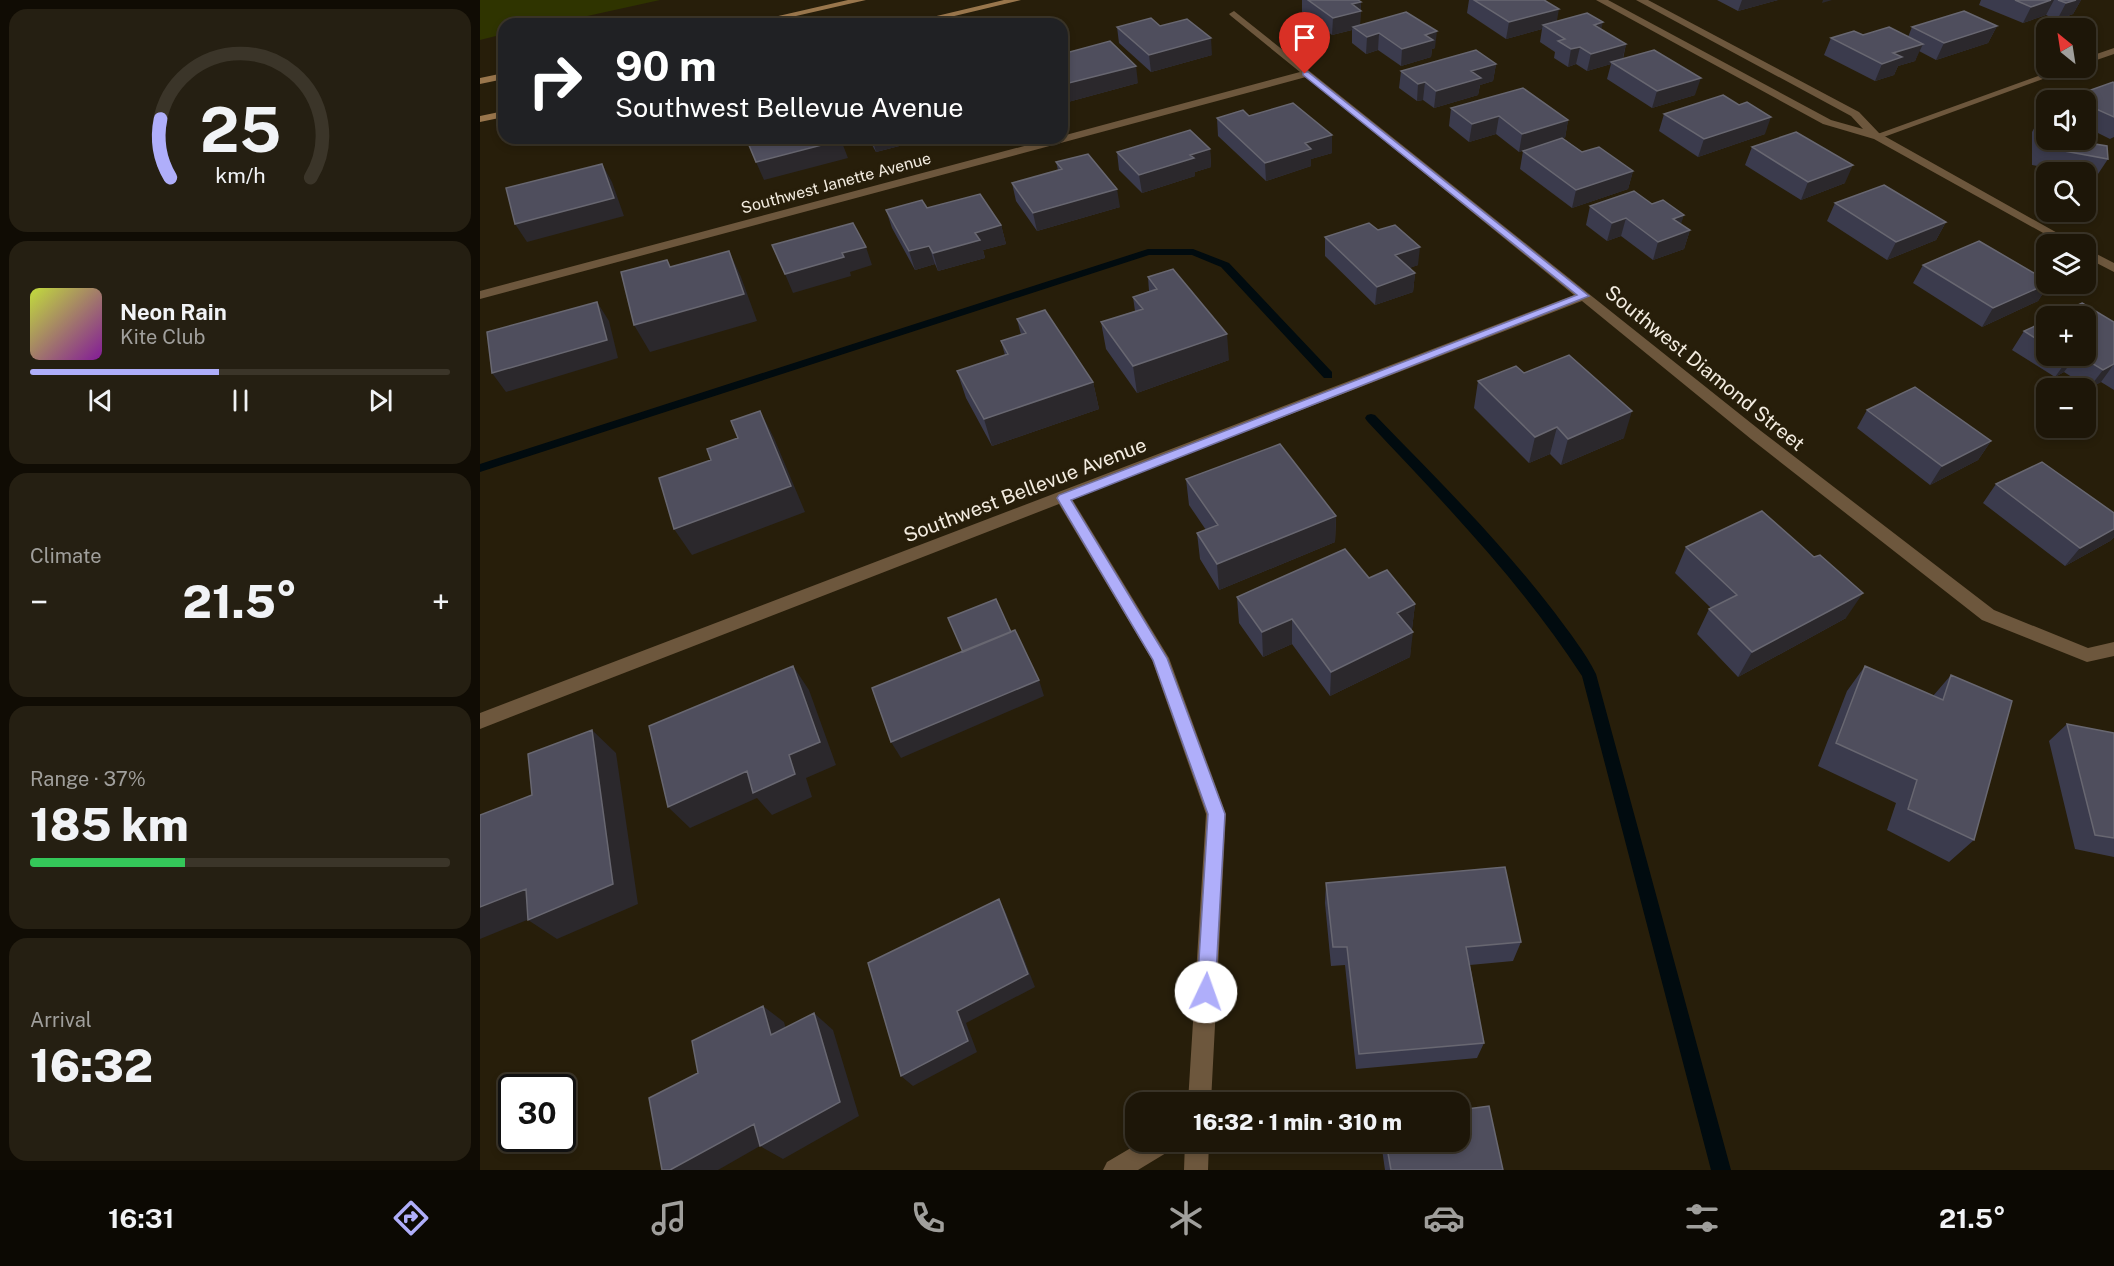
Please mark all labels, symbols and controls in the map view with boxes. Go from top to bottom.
pin [1279,12,1330,74]
north arrow [2036,18,2096,78]
map controls [2036,18,2096,438]
icon: arrive [1288,21,1321,54]
text: 90 m [615,41,717,90]
icon: right [516,42,594,120]
button: sound [2036,90,2096,150]
text: Southwest Bellevue Avenue [615,91,964,123]
text: 25 [199,93,281,166]
street label: Southwest Janette Avenue [739,148,933,218]
button: search [2036,162,2096,222]
text: km/h [215,163,265,188]
button: layers [2036,234,2096,294]
street label: Southwest Diamond Street [1600,280,1810,456]
text: Neon Rain [120,299,227,325]
button: + [2036,306,2096,366]
text: Kite Club [120,325,205,349]
button: − [2036,378,2096,438]
icon: previous [84,384,117,417]
icon: pause [224,384,257,417]
icon: next [364,384,397,417]
street label: Southwest Bellevue Avenue [900,433,1150,547]
text: Climate [30,544,102,568]
text: 21.5° [183,575,297,628]
text: − [30,583,48,621]
text: + [432,583,450,621]
text: Range · 37% [30,767,146,791]
text: 185 km [30,798,189,851]
position arrow [1174,960,1238,1024]
text: Arrival [30,1008,92,1032]
text: 16:32 [30,1039,153,1092]
speed limit sign: 30 [498,1074,576,1152]
text: 16:32 · 1 min · 310 m [1193,1109,1402,1135]
icon: directions [390,1197,432,1239]
icon: music [648,1197,690,1239]
icon: phone [907,1197,949,1239]
icon: climate [1165,1197,1207,1239]
icon: car [1423,1197,1465,1239]
icon: filters [1681,1197,1723,1239]
text: 16:31 [108,1202,174,1234]
text: 21.5° [1939,1202,2006,1234]

